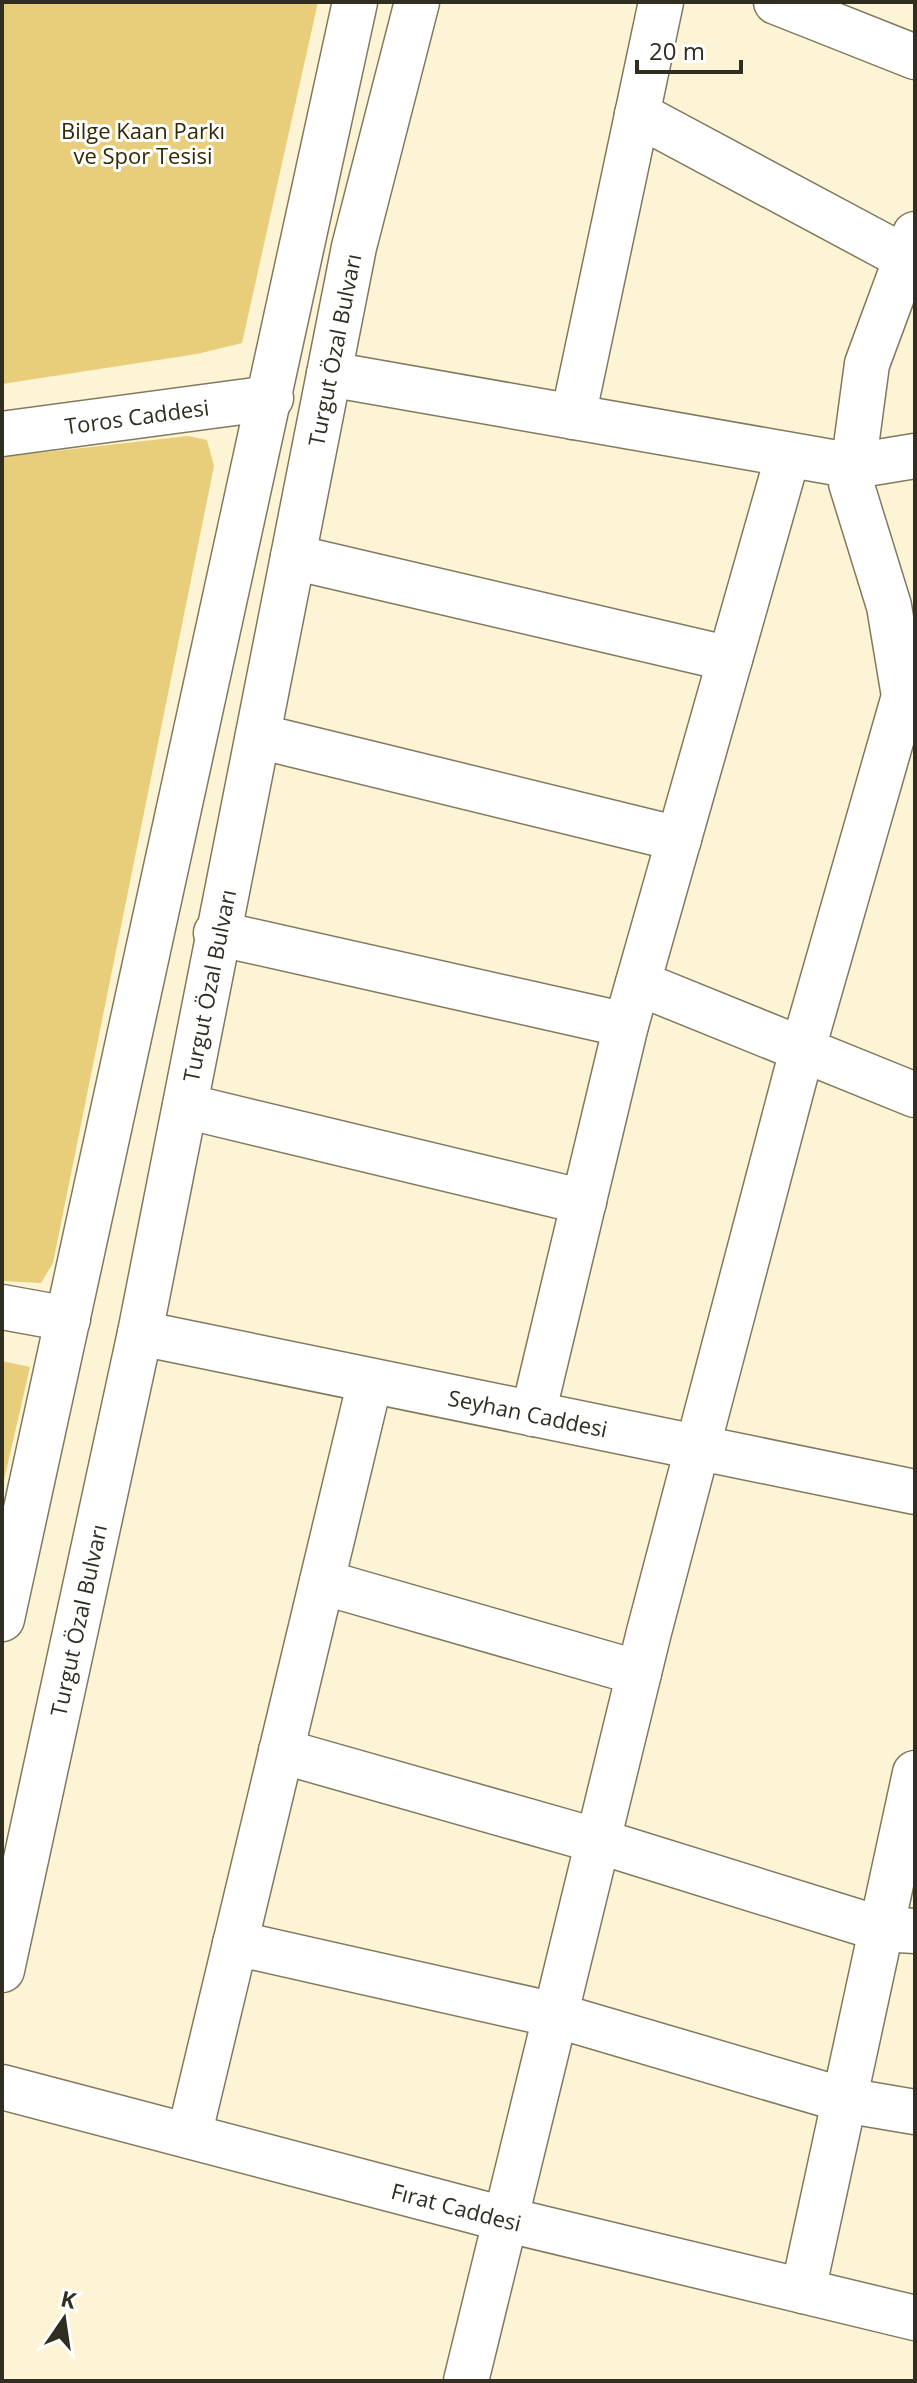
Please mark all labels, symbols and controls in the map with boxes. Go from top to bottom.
scale bar [637,24,741,74]
text: 20 m [649,34,705,67]
park label: Bilge Kaan Parkı ve Spor Tesisi [61,115,225,170]
street label: Turgut Özal Bulvarı [300,251,367,449]
street label: Toros Caddesi [63,391,211,440]
street label: Turgut Özal Bulvarı [175,887,242,1084]
street label: Seyhan Caddesi [446,1382,610,1444]
street label: Turgut Özal Bulvarı [42,1521,113,1719]
street label: Fırat Caddesi [388,2175,525,2238]
north arrow [24,2279,104,2359]
text: K [58,2282,80,2315]

